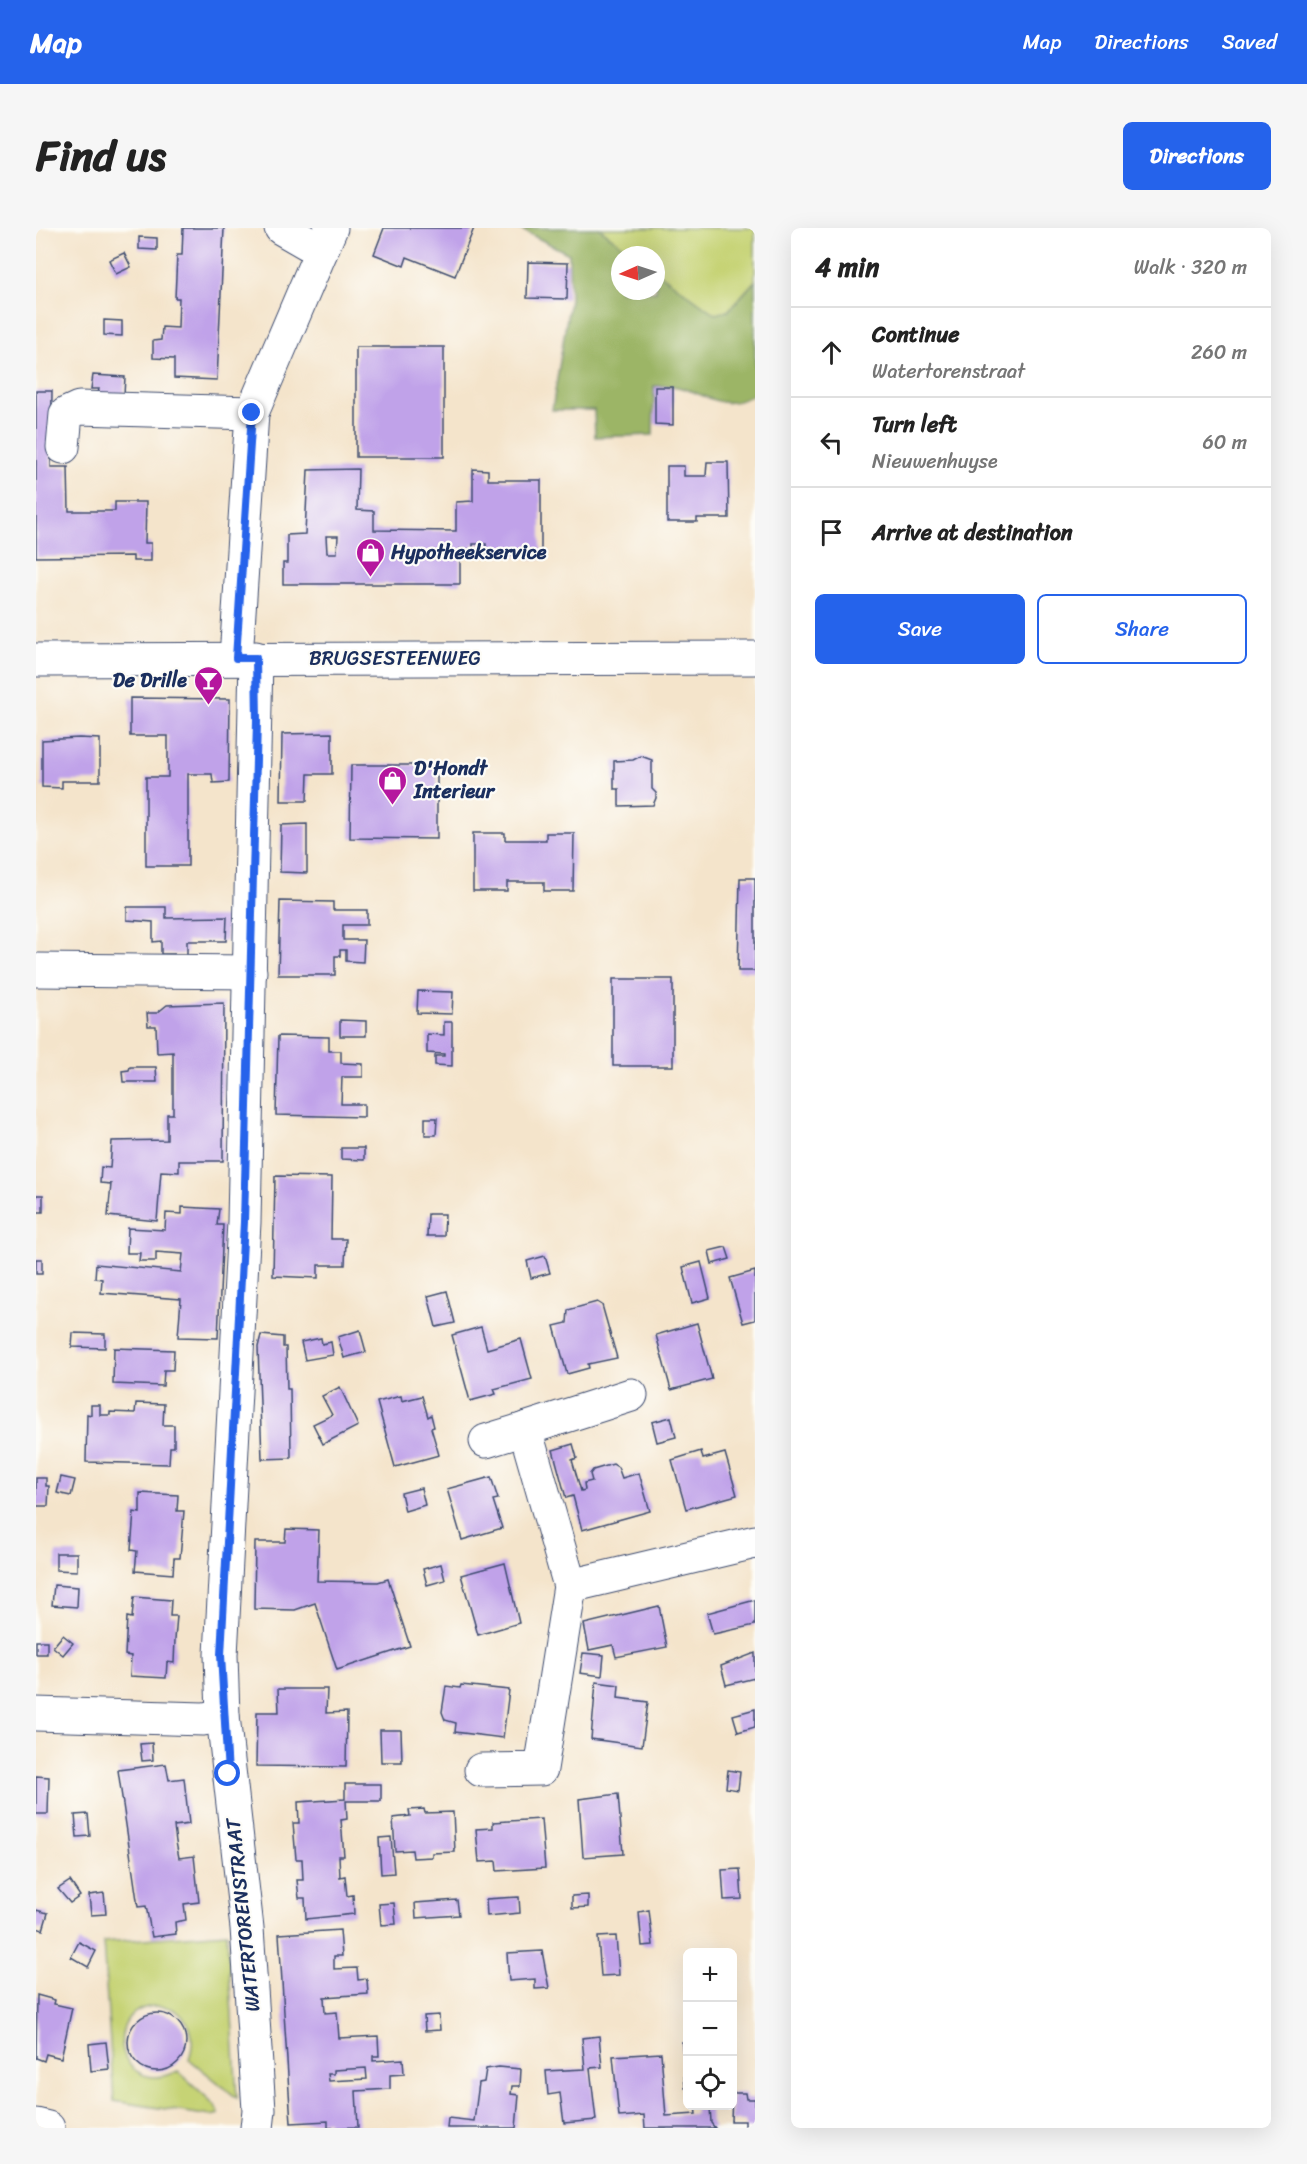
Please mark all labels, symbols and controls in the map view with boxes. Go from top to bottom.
text: Map [30,18,82,67]
text: Map [1023,23,1061,61]
text: Directions [1094,23,1189,61]
text: Saved [1222,23,1277,61]
text: Find us [36,119,166,193]
button: Directions [1123,122,1271,190]
text: 4 min [815,244,879,290]
north arrow [611,246,665,300]
text: Walk · 320 m [1134,250,1247,285]
text: Continue [872,315,960,354]
text: 260 m [1191,335,1247,370]
icon: ahead [815,336,848,369]
text: Watertorenstraat [872,354,1025,389]
route end [238,399,264,425]
text: Turn left [872,405,957,444]
text: 60 m [1202,425,1247,460]
icon: left [815,426,848,459]
text: Nieuwenhuyse [872,444,998,479]
text: Arrive at destination [872,513,1073,552]
icon: arrive [815,516,848,549]
place label: Hypotheekservice [390,535,547,570]
shop icon: Hypotheekservice [354,536,386,578]
button: Save [815,594,1025,664]
button: Share [1037,594,1247,664]
street label: BRUGSESTEENWEG [309,641,481,676]
place label: De Drille [113,663,187,698]
bar icon: De Drille [192,664,224,706]
place label: D'Hondt Interieur [413,751,496,809]
shop icon: D'Hondt Interieur [377,764,409,806]
route start [214,1760,240,1786]
street label: WATERTORENSTRAAT [215,1815,271,2013]
map controls [683,1948,737,2110]
button: + [683,1948,737,2002]
button: − [683,2002,737,2056]
button: locate [683,2056,737,2110]

